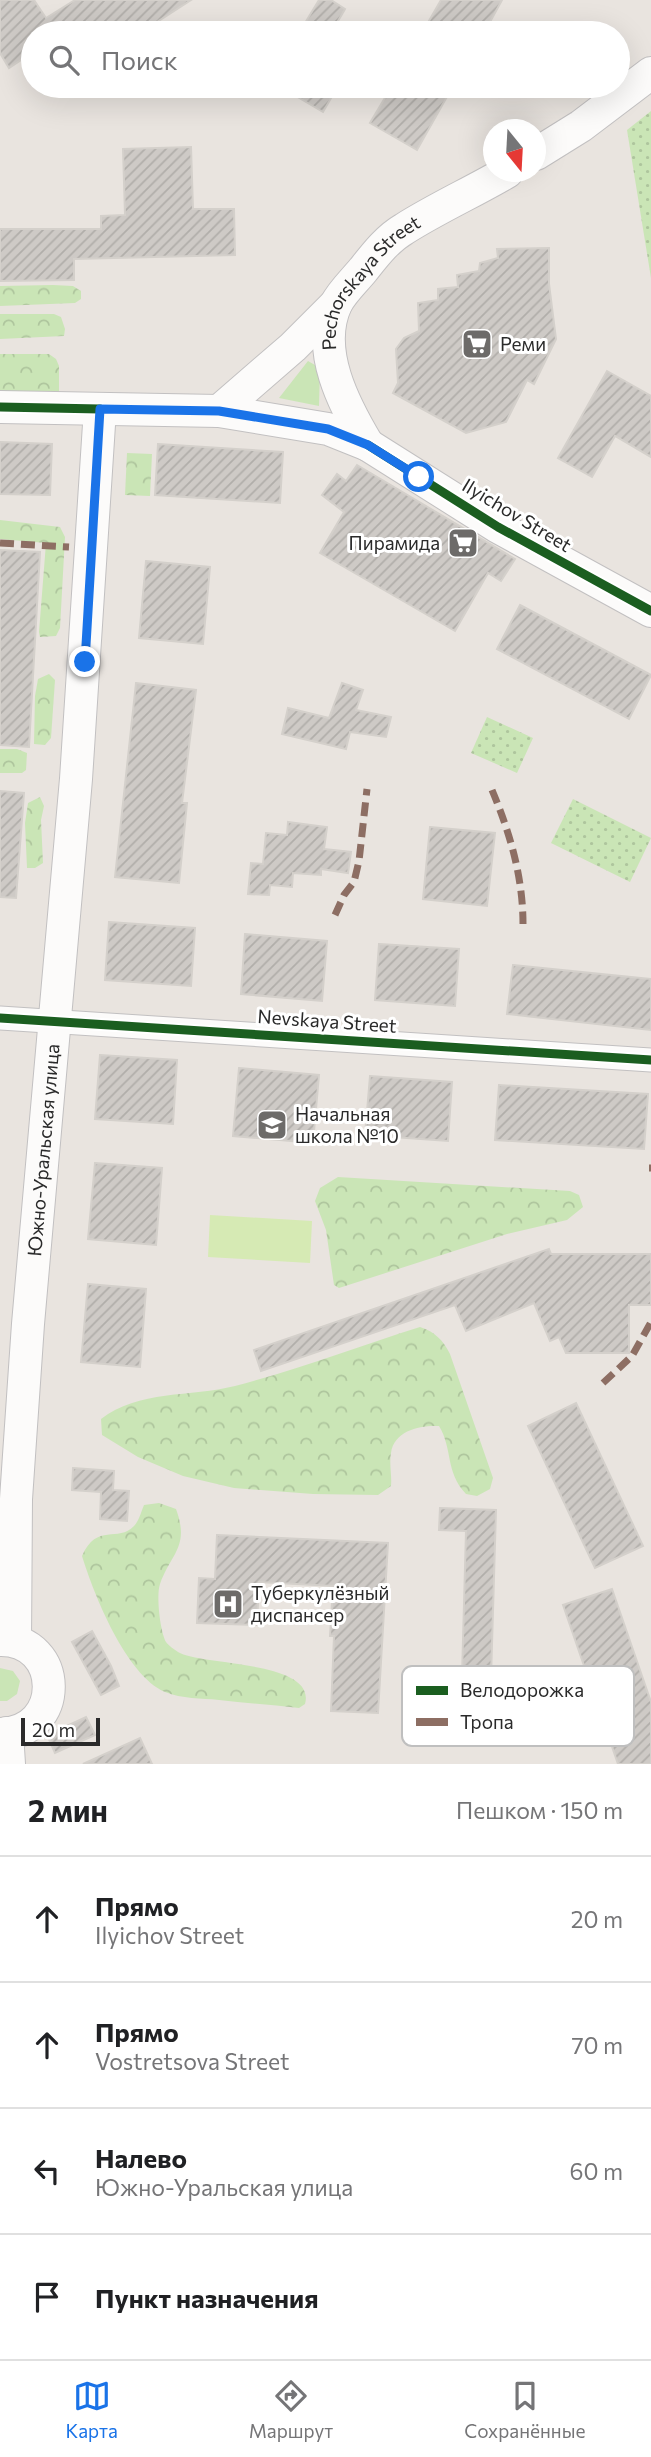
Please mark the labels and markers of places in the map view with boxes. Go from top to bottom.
supermarket icon: Реми [460,327,494,361]
place label: Реми [500,332,546,355]
supermarket icon: Пирамида [446,526,480,560]
place label: Пирамида [349,531,440,554]
place label: Начальная школа №10 [295,1102,399,1147]
school or university icon: Начальная школа №10 [255,1108,289,1142]
place label: Туберкулёзный диспансер [251,1581,389,1626]
hospital icon: Туберкулёзный диспансер [211,1587,245,1621]

